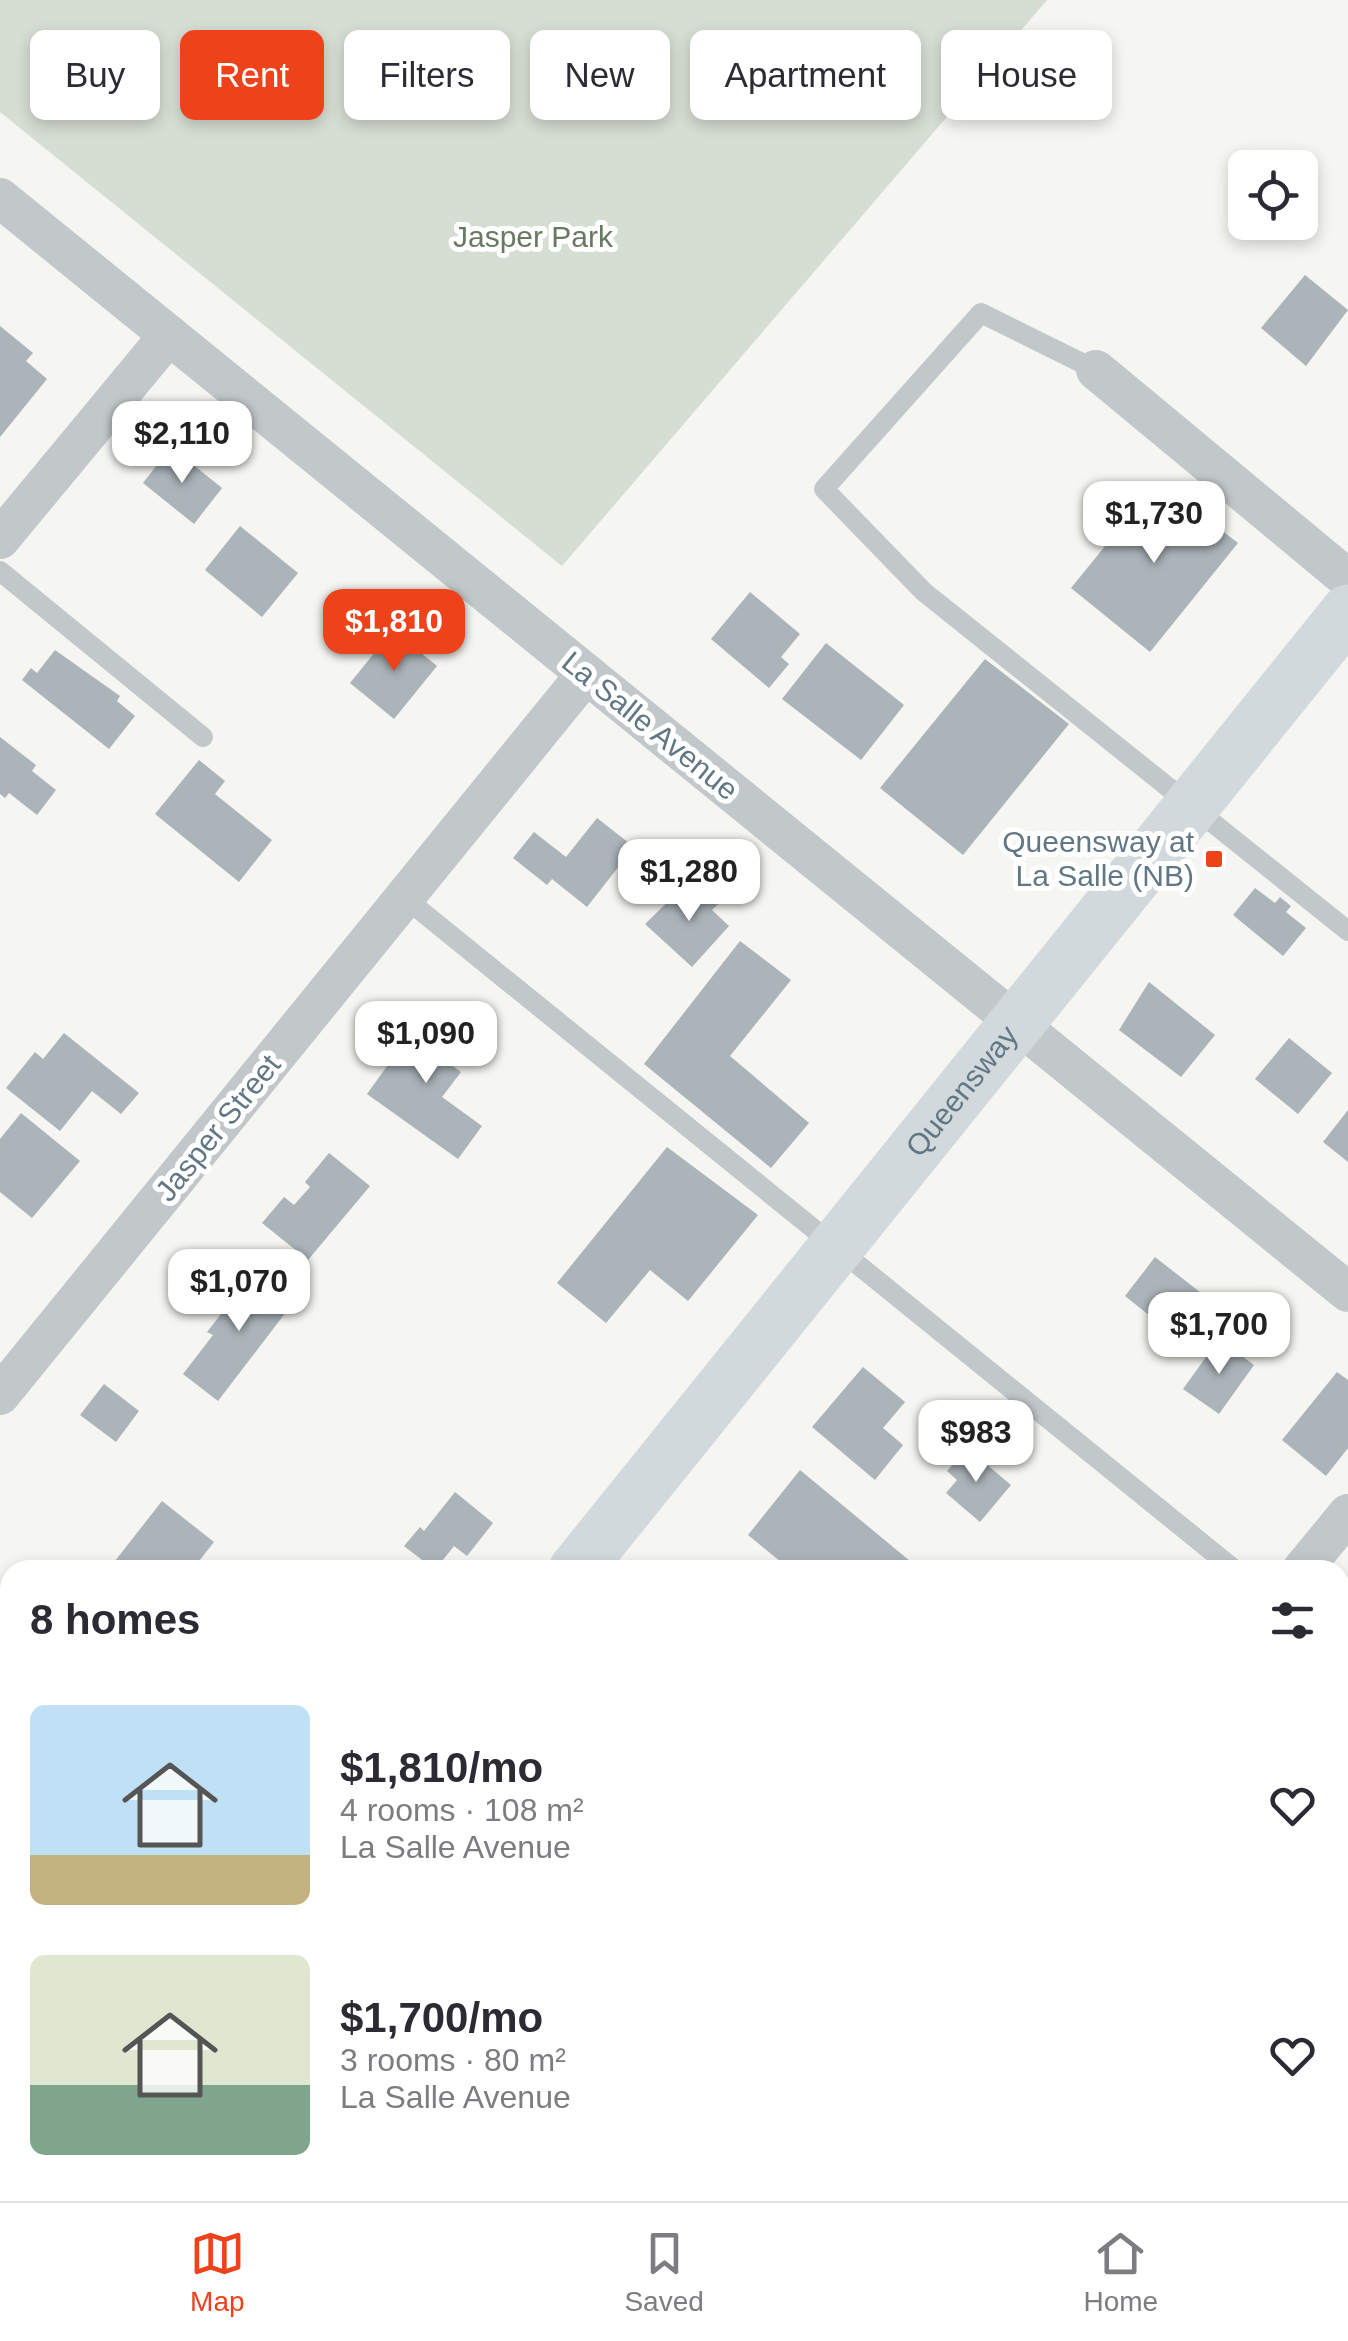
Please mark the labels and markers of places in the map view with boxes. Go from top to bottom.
pin: $2,110 [101,401,263,486]
pin: $1,730 [1073,481,1235,566]
pin: $1,810 [313,589,475,674]
place label: Queensway at La Salle (NB) [1002,825,1195,892]
pin: $1,280 [608,839,770,924]
marker: Queensway at La Salle (NB) [1203,848,1225,870]
pin: $1,090 [345,1001,507,1086]
pin: $1,070 [158,1249,320,1334]
pin: $1,700 [1138,1292,1300,1377]
pin: $983 [917,1400,1035,1485]

